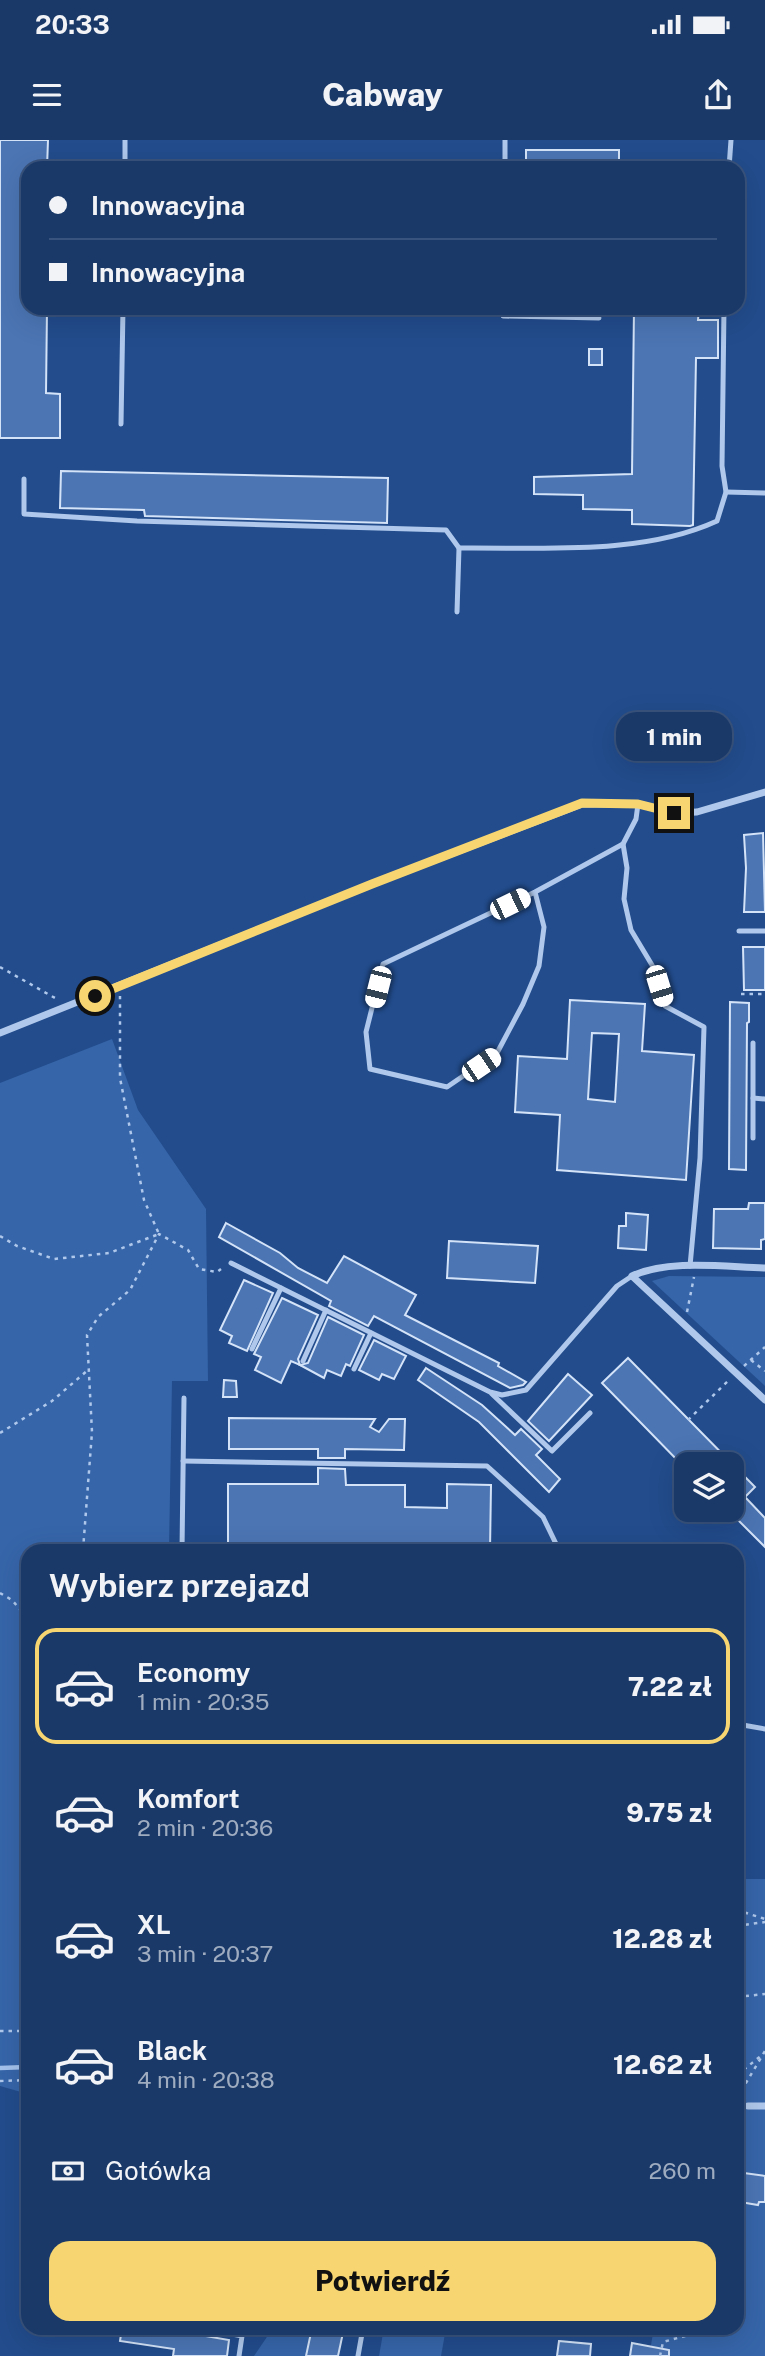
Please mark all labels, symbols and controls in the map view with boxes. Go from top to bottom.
text: 20:33 [35,9,110,40]
icon: menu [28,76,66,114]
text: Cabway [322,76,443,113]
icon: share [699,76,737,114]
text: Innowacyjna [91,190,245,221]
text: Innowacyjna [91,257,245,288]
callout: 1 min [616,712,732,760]
text: 1 min [646,723,702,750]
route end [658,797,690,829]
car [487,885,534,923]
car [643,963,676,1009]
car [363,964,394,1010]
route start [79,980,111,1012]
car [458,1045,505,1085]
map controls [674,1452,744,1522]
button: layers [674,1452,744,1522]
text: Wybierz przejazd [49,1567,310,1604]
icon: car [53,1655,116,1718]
text: Economy [137,1657,250,1688]
text: 7.22 zł [628,1671,712,1702]
text: 1 min · 20:35 [137,1688,269,1715]
icon: car [53,1781,116,1844]
text: Komfort [137,1783,239,1814]
text: 9.75 zł [626,1797,712,1828]
text: 2 min · 20:36 [137,1814,273,1841]
icon: car [53,1907,116,1970]
text: XL [137,1909,171,1940]
text: 12.28 zł [612,1923,712,1954]
text: 3 min · 20:37 [137,1940,273,1967]
icon: car [53,2033,116,2096]
text: Black [137,2035,207,2066]
text: 12.62 zł [613,2049,712,2080]
text: 4 min · 20:38 [137,2066,275,2093]
icon: cash [49,2152,87,2190]
text: Gotówka [105,2155,211,2186]
text: 260 m [649,2157,716,2184]
button: Potwierdź [49,2241,716,2321]

